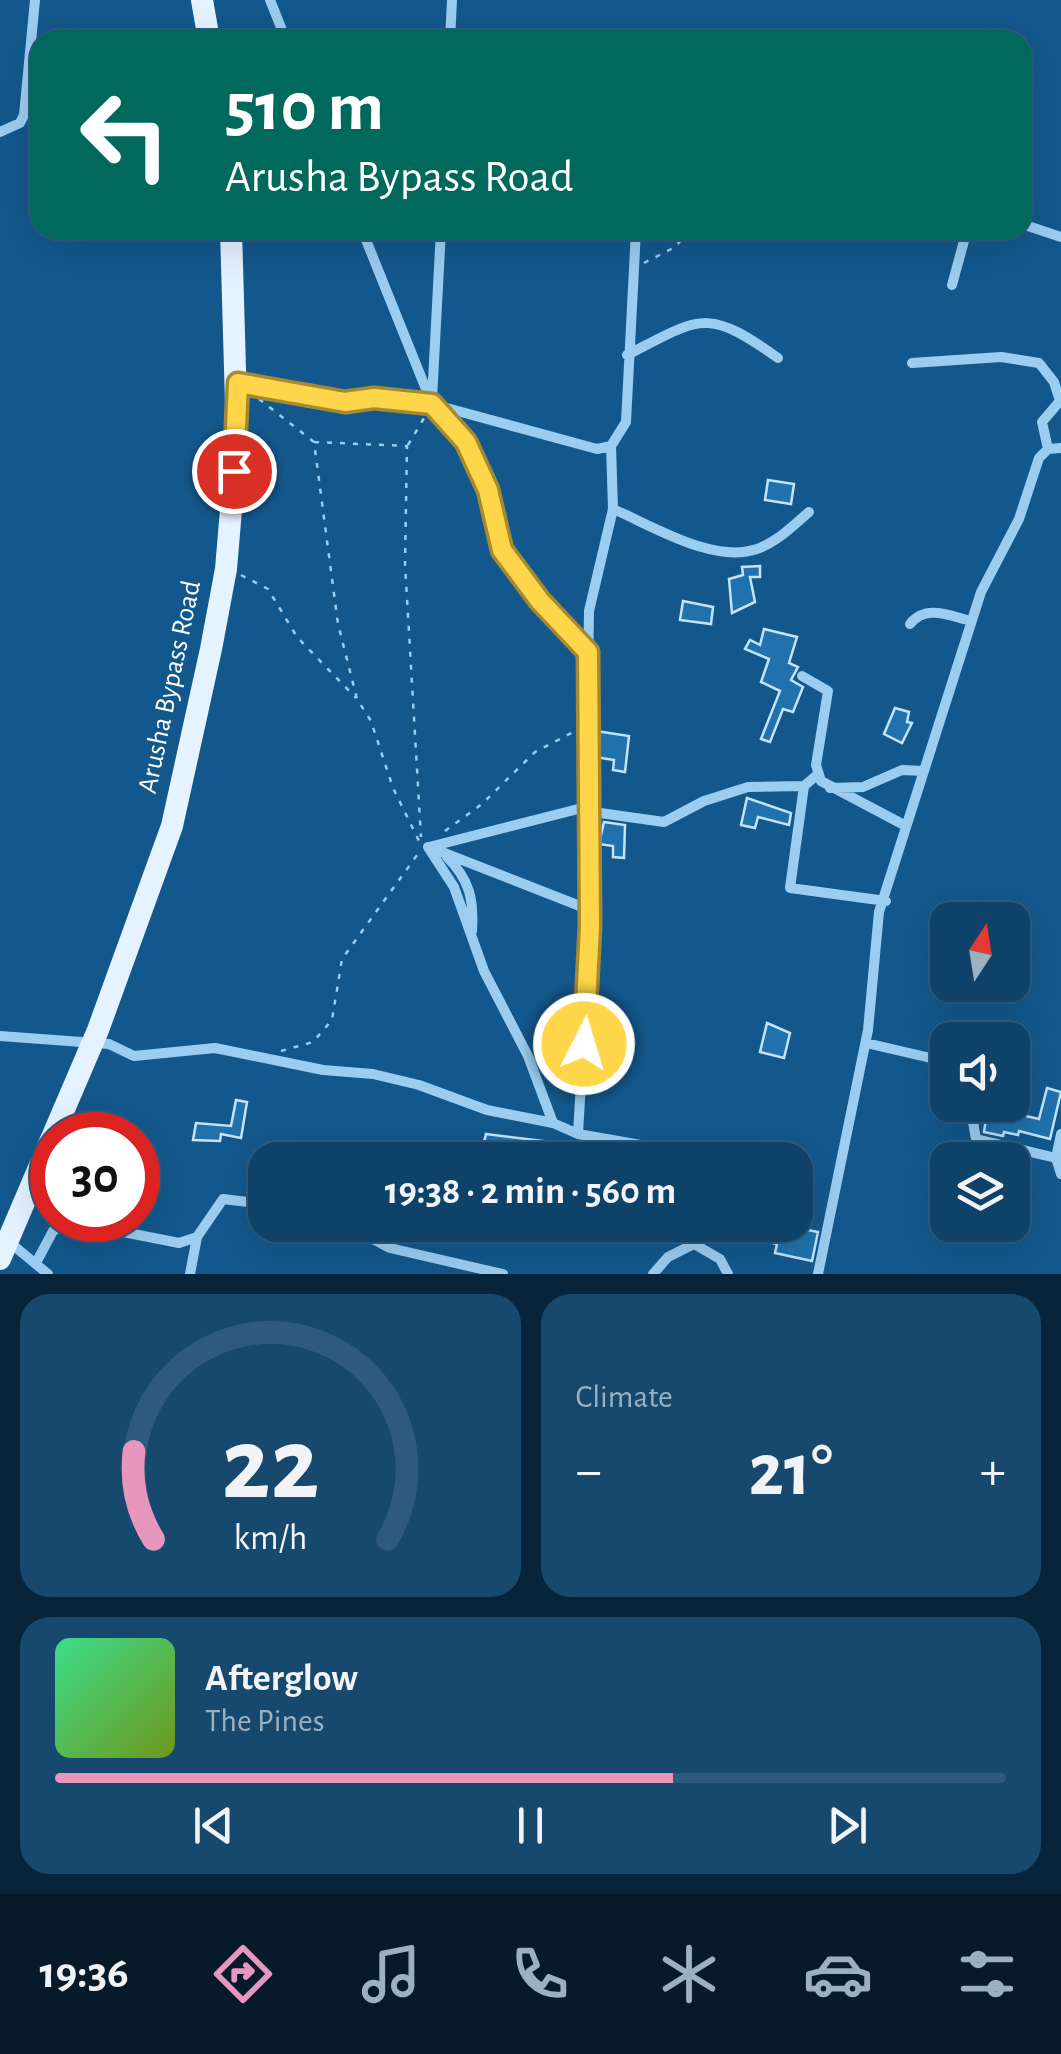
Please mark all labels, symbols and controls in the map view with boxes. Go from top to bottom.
icon: left [60,70,190,200]
text: 510 m [225,73,384,143]
text: Arusha Bypass Road [225,155,574,200]
pin [192,429,277,514]
icon: arrive [207,444,262,499]
street label: Arusha Bypass Road [134,578,206,796]
north arrow [930,902,1030,1002]
map controls [930,902,1030,1242]
position arrow [532,992,636,1096]
button: sound [930,1022,1030,1122]
speed limit sign: 30 [30,1112,160,1242]
button: layers [930,1142,1030,1242]
text: 19:38 · 2 min · 560 m [385,1173,676,1211]
text: Climate [576,1381,673,1413]
text: 22 [221,1414,319,1518]
text: 21° [749,1434,833,1509]
text: − [576,1444,602,1499]
text: + [980,1444,1006,1499]
text: km/h [233,1520,307,1556]
text: Afterglow [205,1660,358,1698]
text: The Pines [205,1705,325,1737]
icon: previous [186,1798,241,1853]
icon: pause [503,1798,558,1853]
icon: next [820,1798,875,1853]
icon: directions [208,1939,278,2009]
icon: music [356,1939,426,2009]
icon: phone [505,1939,575,2009]
icon: climate [654,1939,724,2009]
icon: car [803,1939,873,2009]
icon: filters [952,1939,1022,2009]
text: 19:36 [39,1951,129,1996]

